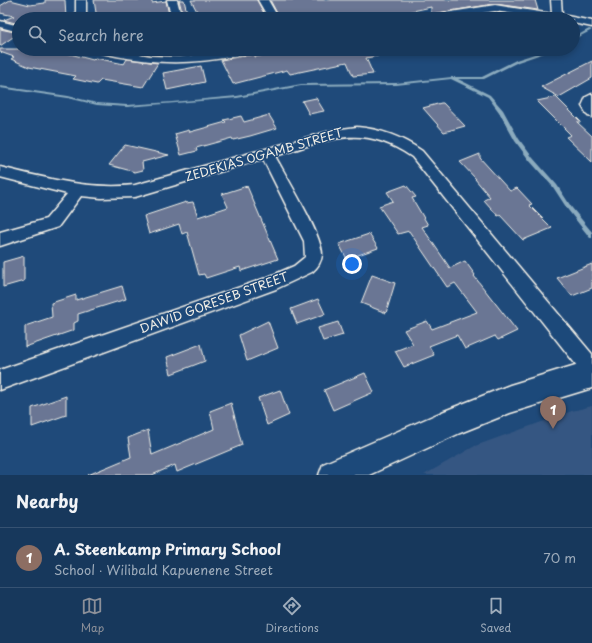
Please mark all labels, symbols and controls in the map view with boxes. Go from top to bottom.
search box [12,12,580,56]
icon: search [26,23,48,45]
text: Search here [58,23,144,46]
street label: ZEDEKIAS OGAMB STREET [183,123,346,185]
your location [342,254,362,274]
street label: DAWID GORESEB STREET [137,266,291,337]
pin: 1 [540,396,566,429]
text: Nearby [16,488,78,514]
text: A. Steenkamp Primary School [54,537,281,560]
text: 1 [26,548,32,567]
text: 70 m [543,548,576,567]
text: School · Wilibald Kapuenene Street [54,560,273,579]
tab: Map [81,595,104,636]
tab: Directions [265,595,319,636]
tab: Saved [480,595,511,636]

